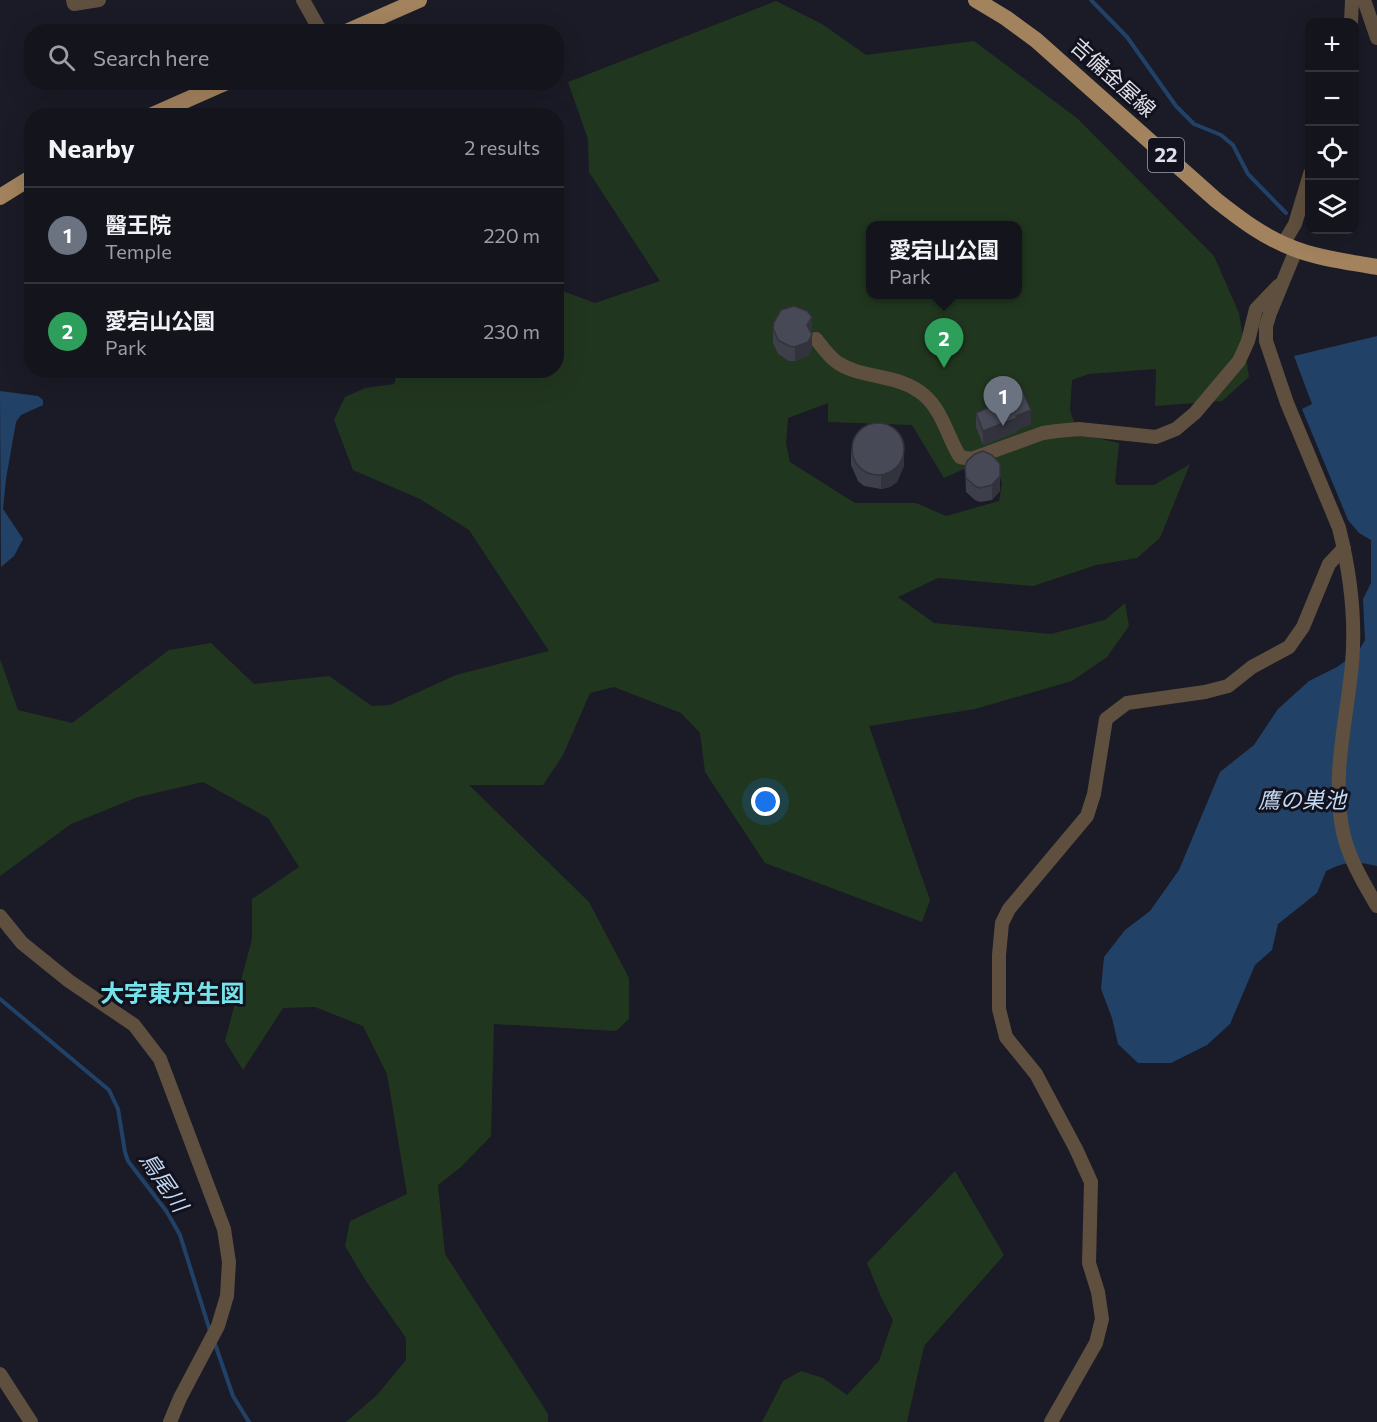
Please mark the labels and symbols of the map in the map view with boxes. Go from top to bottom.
street label: 吉備金屋線 [1067,32,1161,121]
road number: 22 [1148,138,1184,172]
pin: 2 [924,318,964,368]
pin: 1 [984,376,1022,426]
water label: 鷹の巣池 [1258,786,1348,813]
your location [751,787,780,816]
district label: 大字東丹生図 [100,978,244,1007]
water label: 鳥尾川 [135,1147,195,1218]

